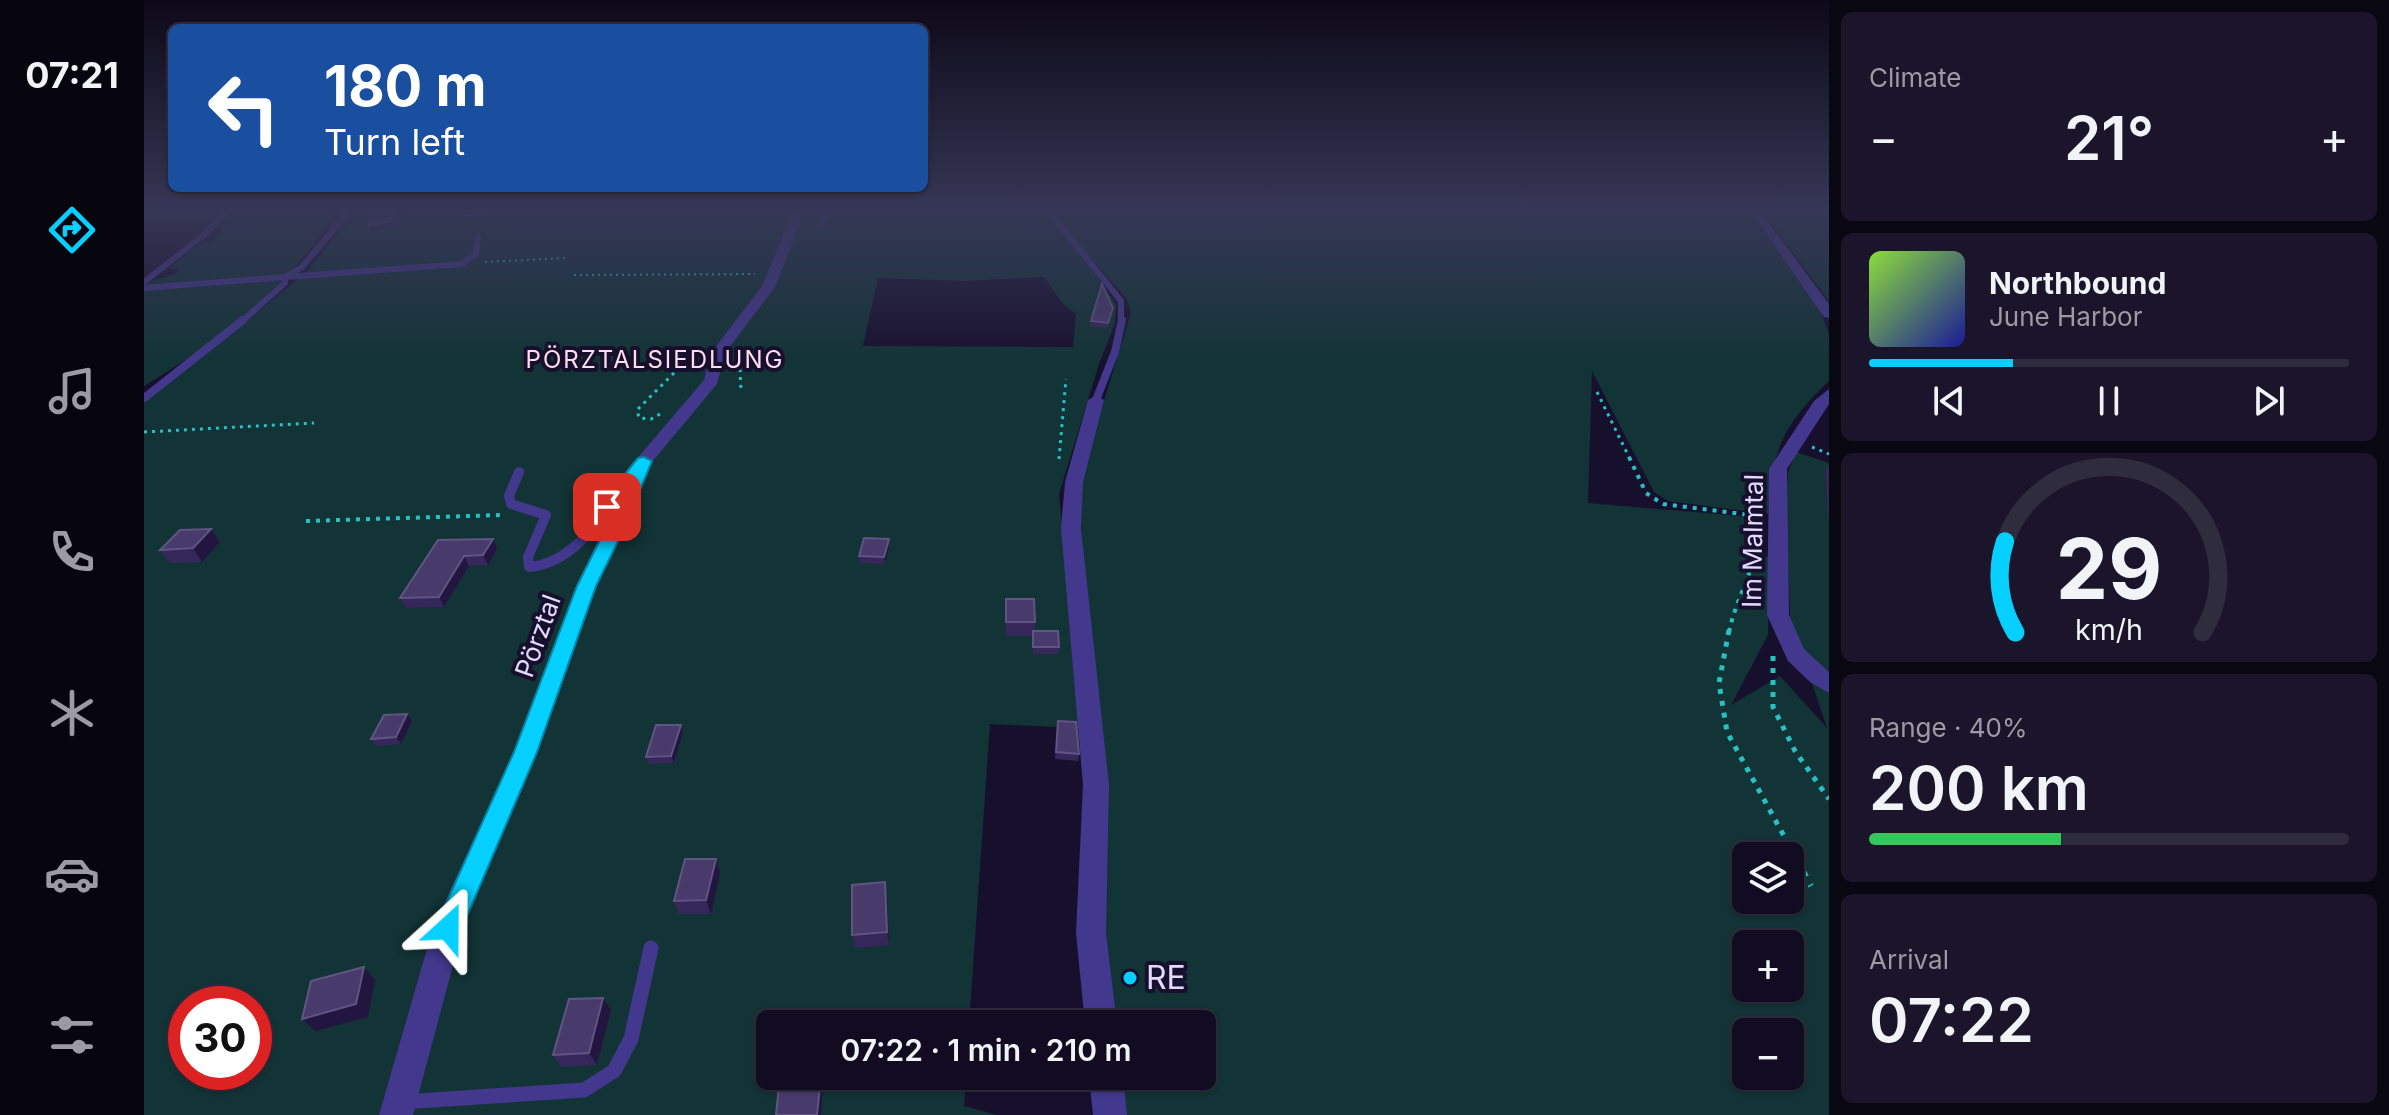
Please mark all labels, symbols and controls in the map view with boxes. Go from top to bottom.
text: 180 m [324,52,487,120]
text: 07:21 [25,53,119,97]
icon: left [192,56,296,160]
text: Climate [1869,62,1961,93]
text: 21° [2064,102,2154,174]
text: − [1869,111,1898,165]
text: + [2320,111,2349,165]
text: Turn left [324,120,465,164]
icon: directions [44,202,100,258]
text: Northbound [1989,265,2166,301]
text: June Harbor [1989,301,2142,332]
district label: PÖRZTALSIEDLUNG [526,345,784,374]
icon: music [44,363,100,419]
icon: previous [1927,379,1971,423]
icon: pause [2087,379,2131,423]
icon: next [2247,379,2291,423]
pin [573,473,641,541]
street label: Im Malmtal [1736,474,1769,608]
icon: arrive [585,485,629,529]
text: 29 [2056,518,2162,619]
icon: phone [44,524,100,580]
street label: Pörztal [508,590,567,681]
text: km/h [2075,613,2143,648]
icon: climate [44,685,100,741]
text: Range · 40% [1869,712,2028,743]
text: 200 km [1869,752,2089,824]
map controls [1732,842,1804,1090]
button: layers [1732,842,1804,914]
icon: car [44,846,100,902]
position arrow [406,886,490,970]
button: + [1732,930,1804,1002]
text: Arrival [1869,944,1949,975]
place label: RE [1146,958,1186,997]
marker: RE [1121,969,1139,987]
text: 07:22 [1869,984,2034,1056]
speed limit sign: 30 [168,986,272,1090]
icon: filters [44,1007,100,1063]
button: − [1732,1018,1804,1090]
text: 07:22 · 1 min · 210 m [841,1032,1132,1068]

